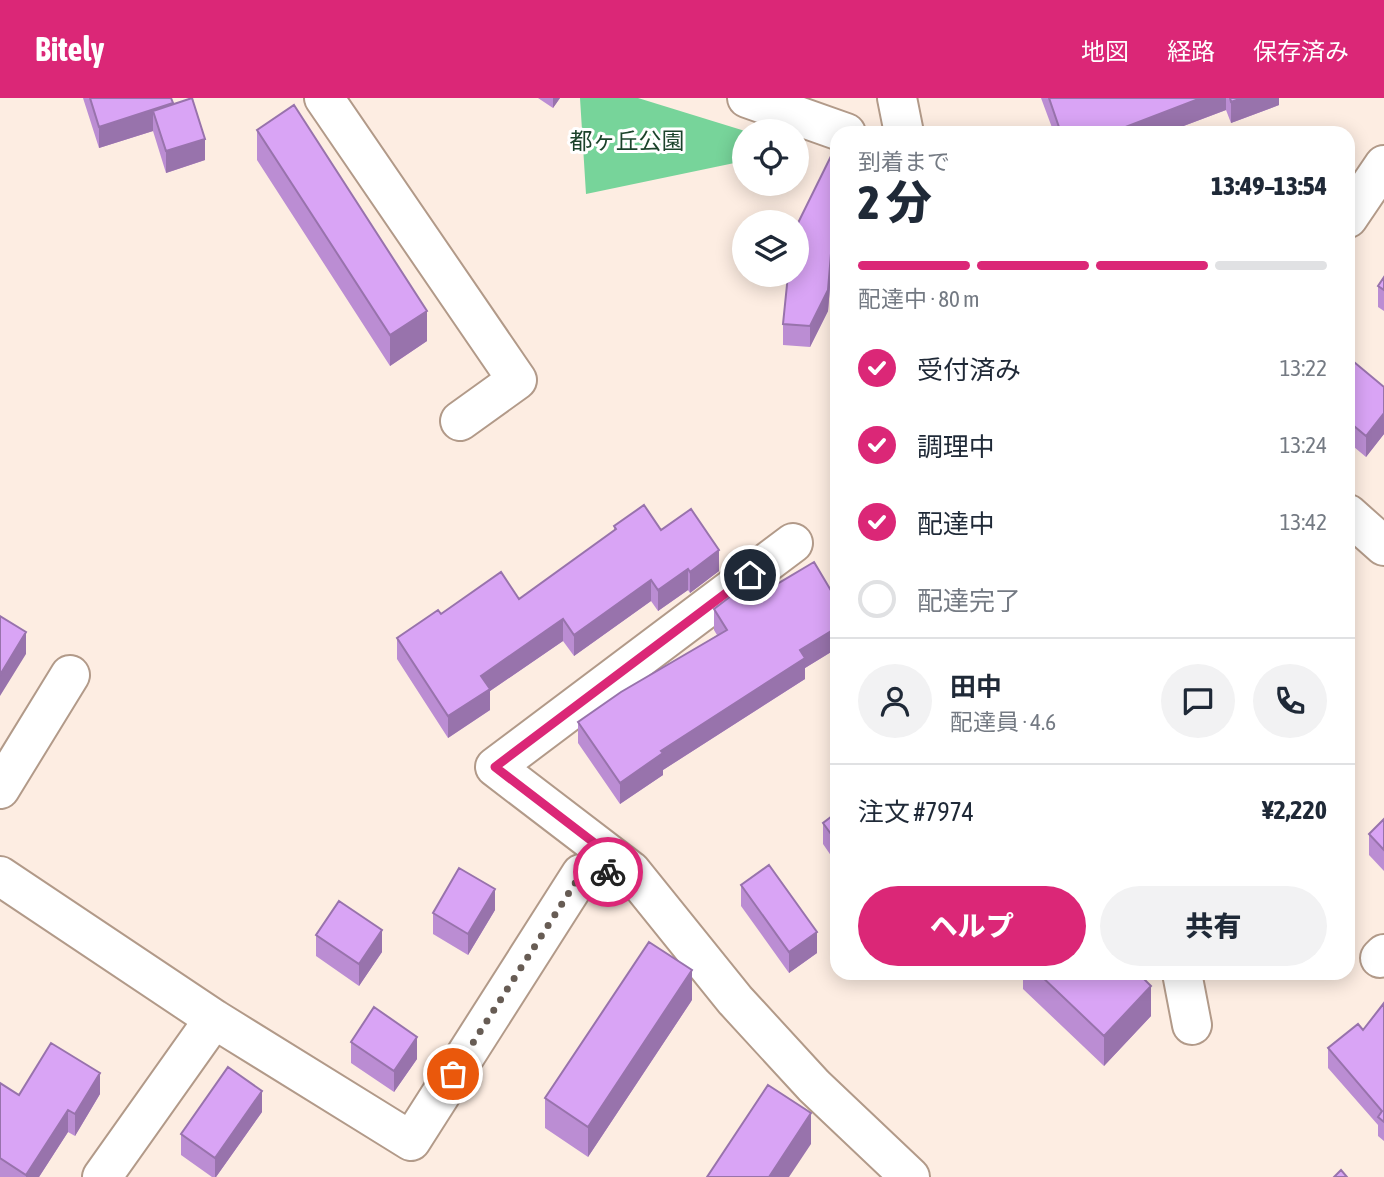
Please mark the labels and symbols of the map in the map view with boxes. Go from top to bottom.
park label: 都ヶ丘公園 [570,128,685,154]
pin [720,545,780,605]
courier [573,837,643,907]
pin [423,1044,483,1104]

